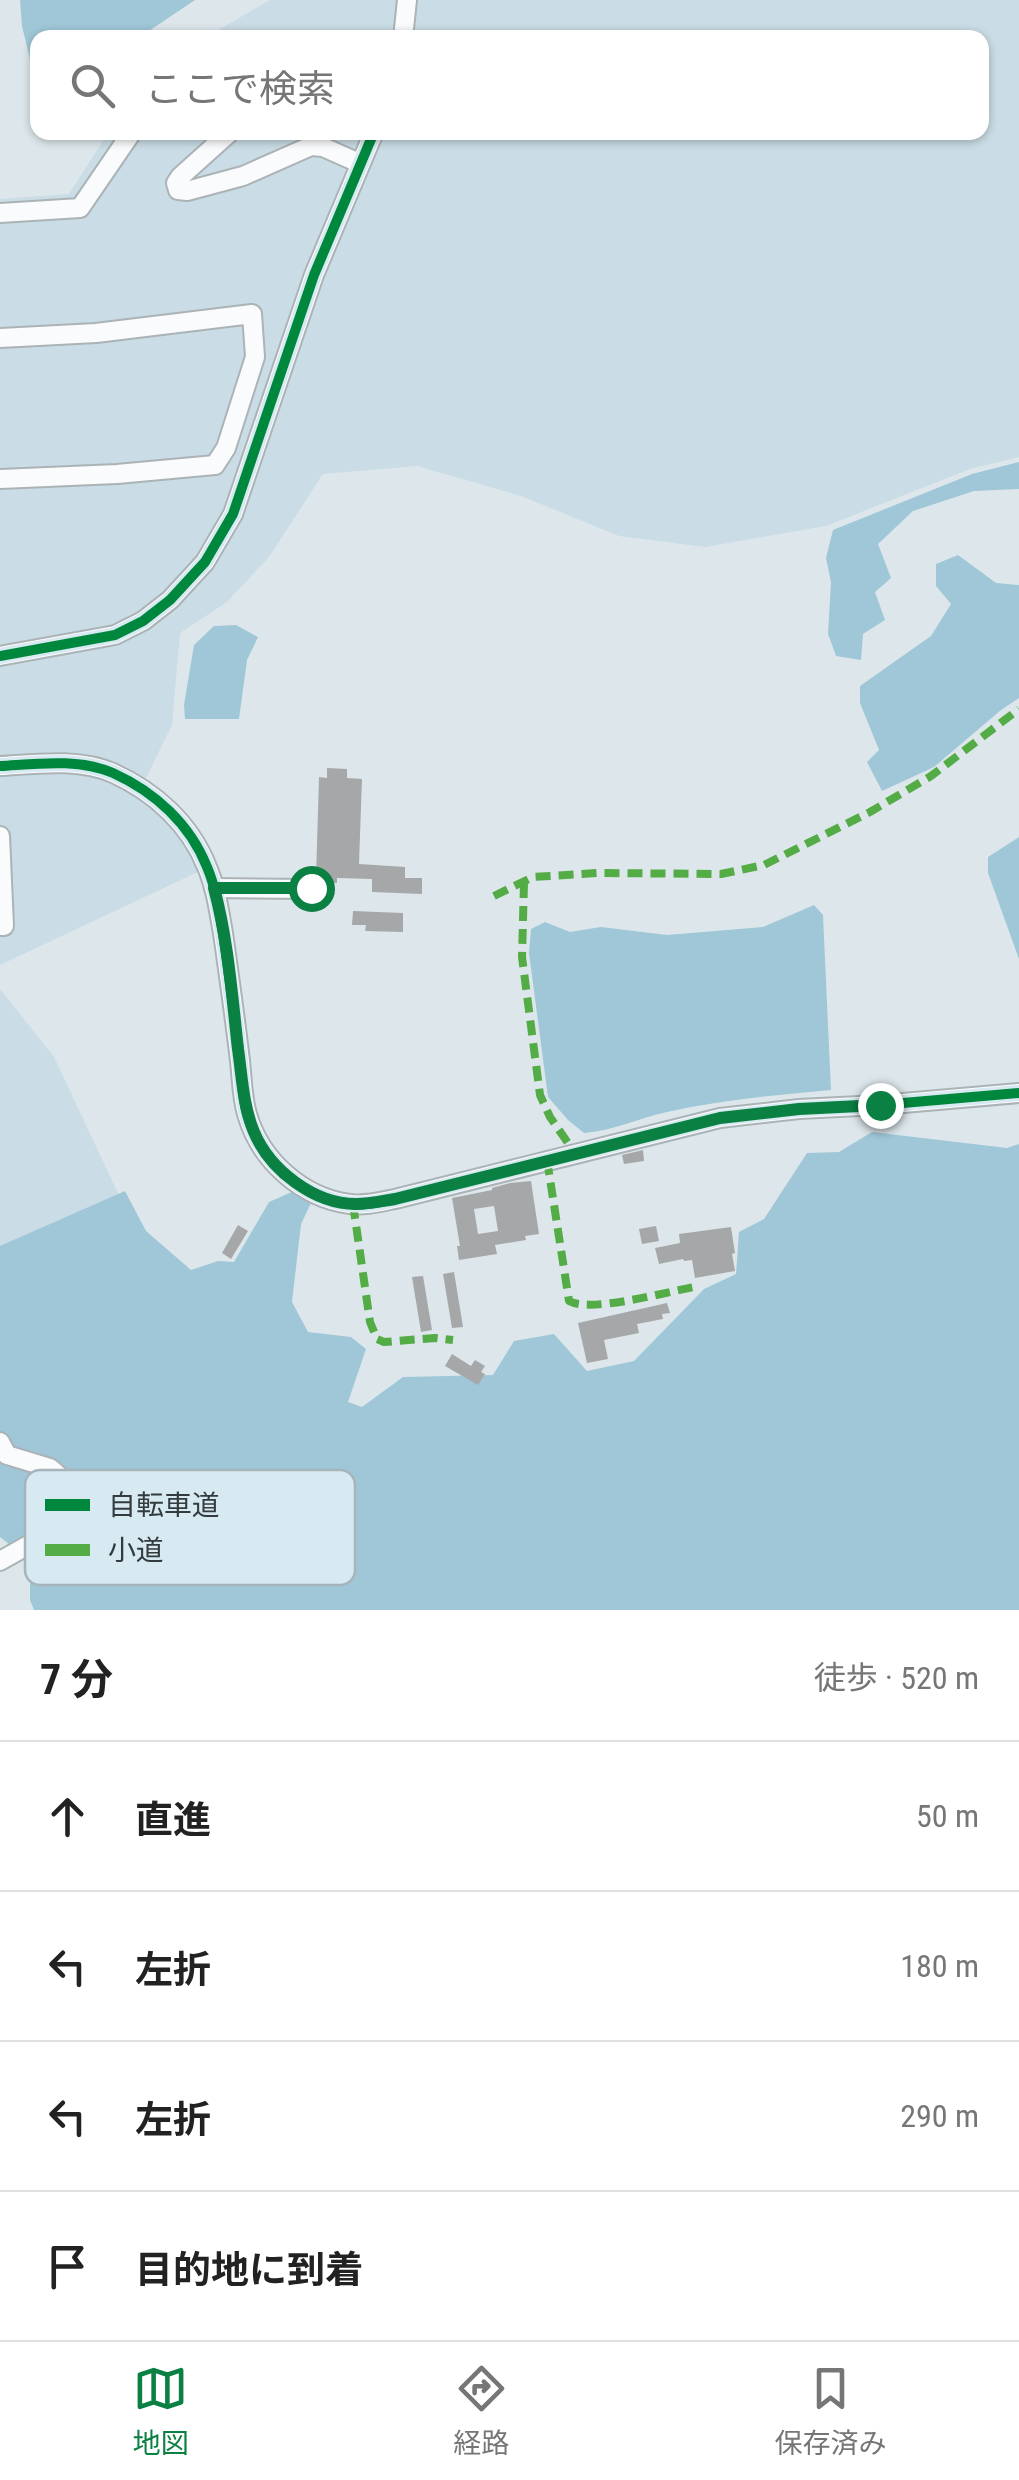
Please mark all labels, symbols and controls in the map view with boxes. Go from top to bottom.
search box [30,30,989,140]
icon: search [65,58,120,113]
text: ここで検索 [145,67,335,111]
route start [289,866,335,912]
route end [858,1083,904,1129]
legend [25,1470,355,1585]
text: 自転車道 [108,1489,220,1522]
text: 小道 [108,1534,164,1567]
text: 7 分 [40,1655,113,1704]
text: 徒歩 · 520 m [814,1659,979,1697]
icon: ahead [40,1789,95,1844]
text: 50 m [916,1797,979,1835]
text: 直進 [135,1798,211,1842]
icon: left [40,1939,95,1994]
text: 180 m [900,1947,979,1985]
text: 左折 [135,1948,211,1992]
icon: left [40,2089,95,2144]
text: 290 m [900,2097,979,2135]
text: 左折 [135,2098,211,2142]
icon: arrive [40,2239,95,2294]
text: 目的地に到着 [135,2248,363,2292]
tab: 地図 [132,2361,189,2461]
tab: 経路 [453,2361,510,2461]
tab: 保存済み [774,2361,887,2461]

